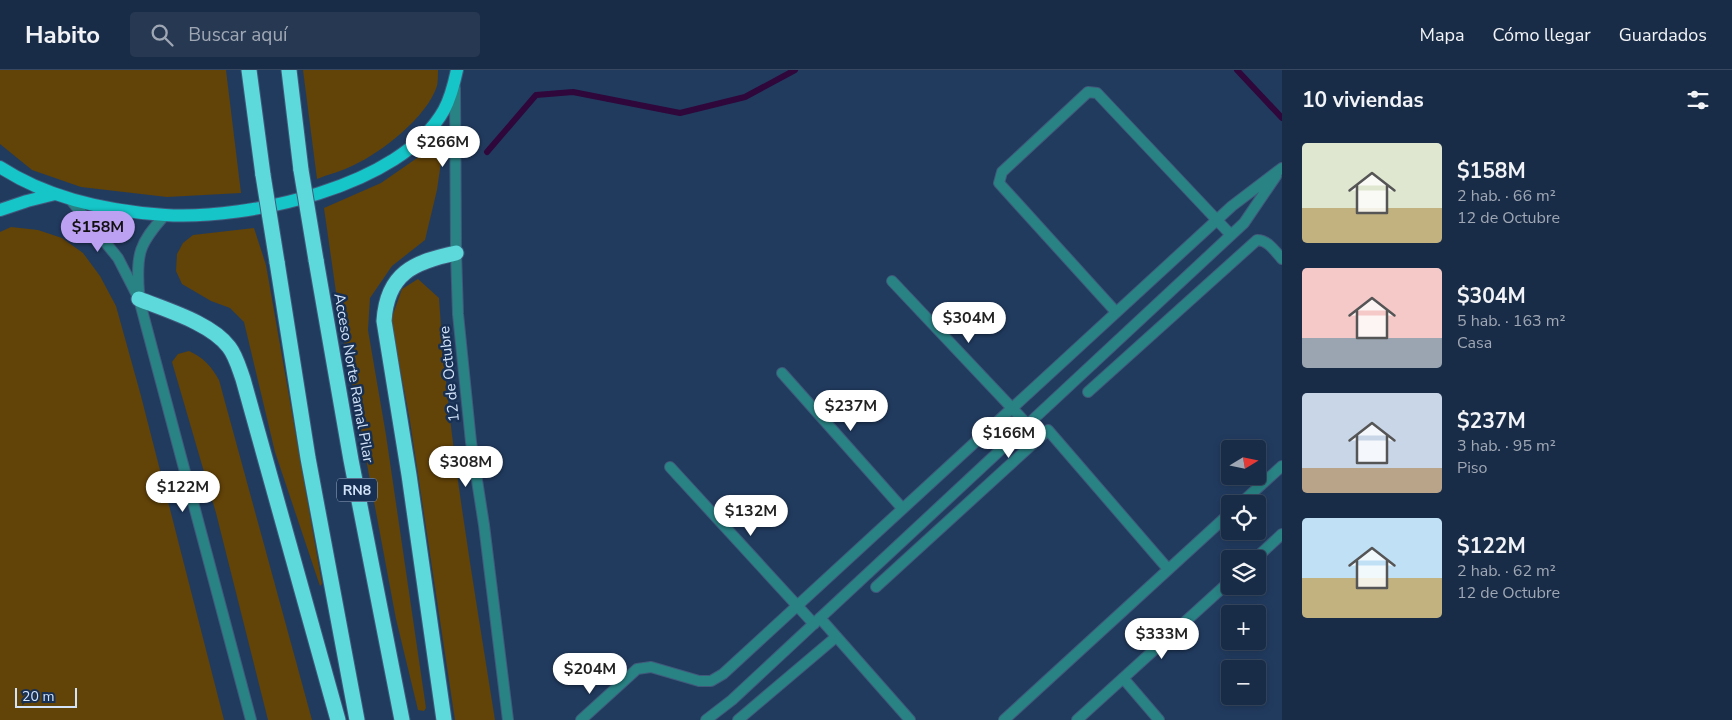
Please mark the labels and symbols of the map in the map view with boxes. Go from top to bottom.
pin: $266M [408,126,478,168]
pin: $158M [63,210,133,253]
street label: Acceso Norte Ramal Pilar [329,292,379,465]
pin: $304M [934,302,1004,344]
street label: 12 de Octubre [434,325,464,423]
pin: $237M [816,390,886,432]
pin: $166M [974,416,1044,459]
north arrow [1221,440,1266,485]
pin: $308M [431,446,501,488]
pin: $122M [148,470,218,513]
road number: RN8 [337,478,377,502]
pin: $132M [716,494,786,537]
pin: $333M [1127,618,1197,660]
pin: $204M [555,652,625,695]
scale bar [15,685,78,708]

